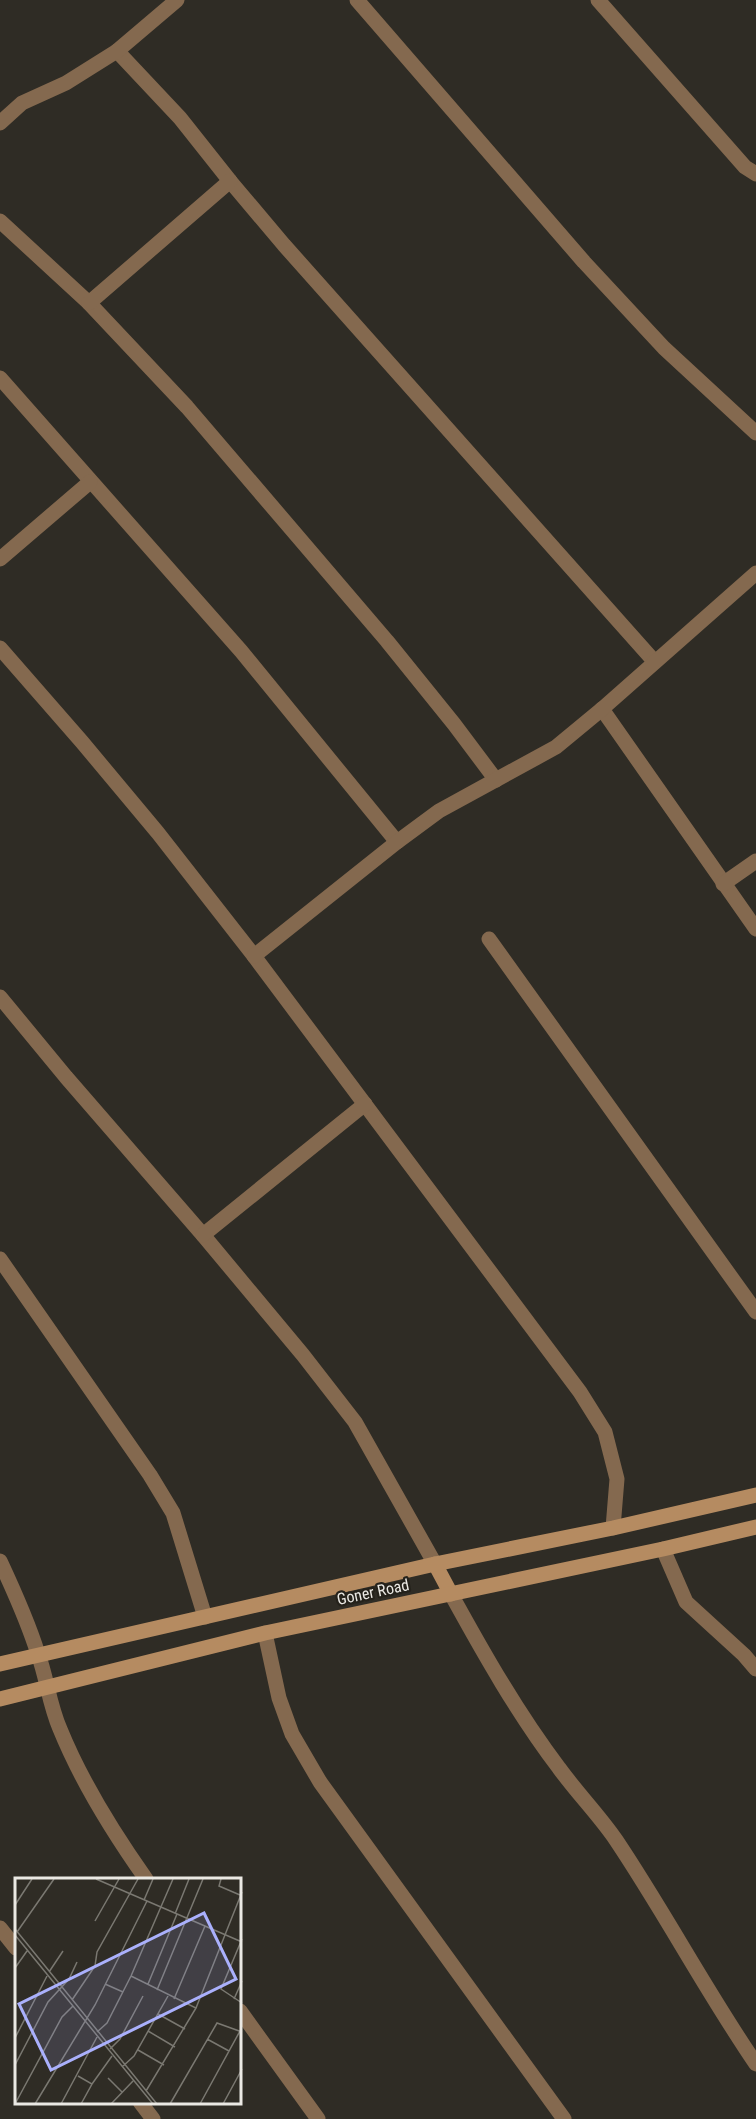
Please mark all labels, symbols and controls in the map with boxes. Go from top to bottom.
street label: Goner Road [335,1575,411,1609]
inset map [15,1878,242,2104]

